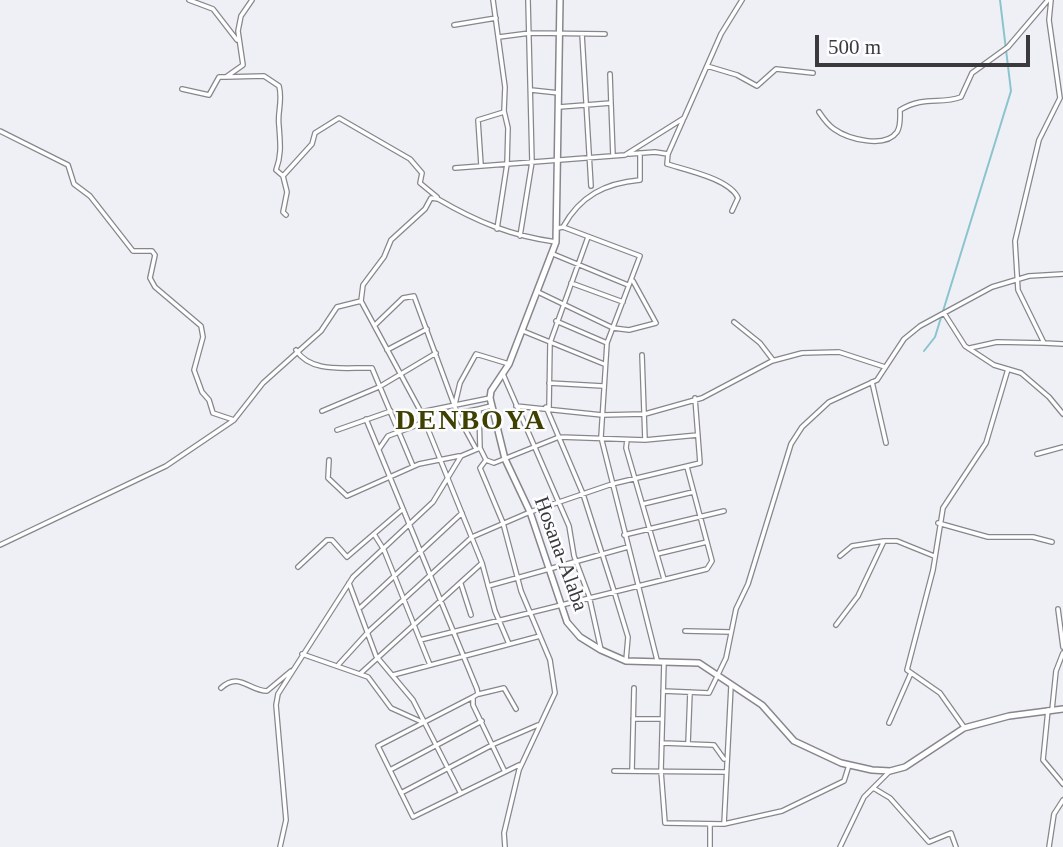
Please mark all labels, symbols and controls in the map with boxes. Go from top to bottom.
scale bar [818,21,1033,65]
text: 500 m [828,35,881,59]
district label: DENBOYA [396,405,546,439]
street label: Hosana-Alaba [528,493,592,615]

